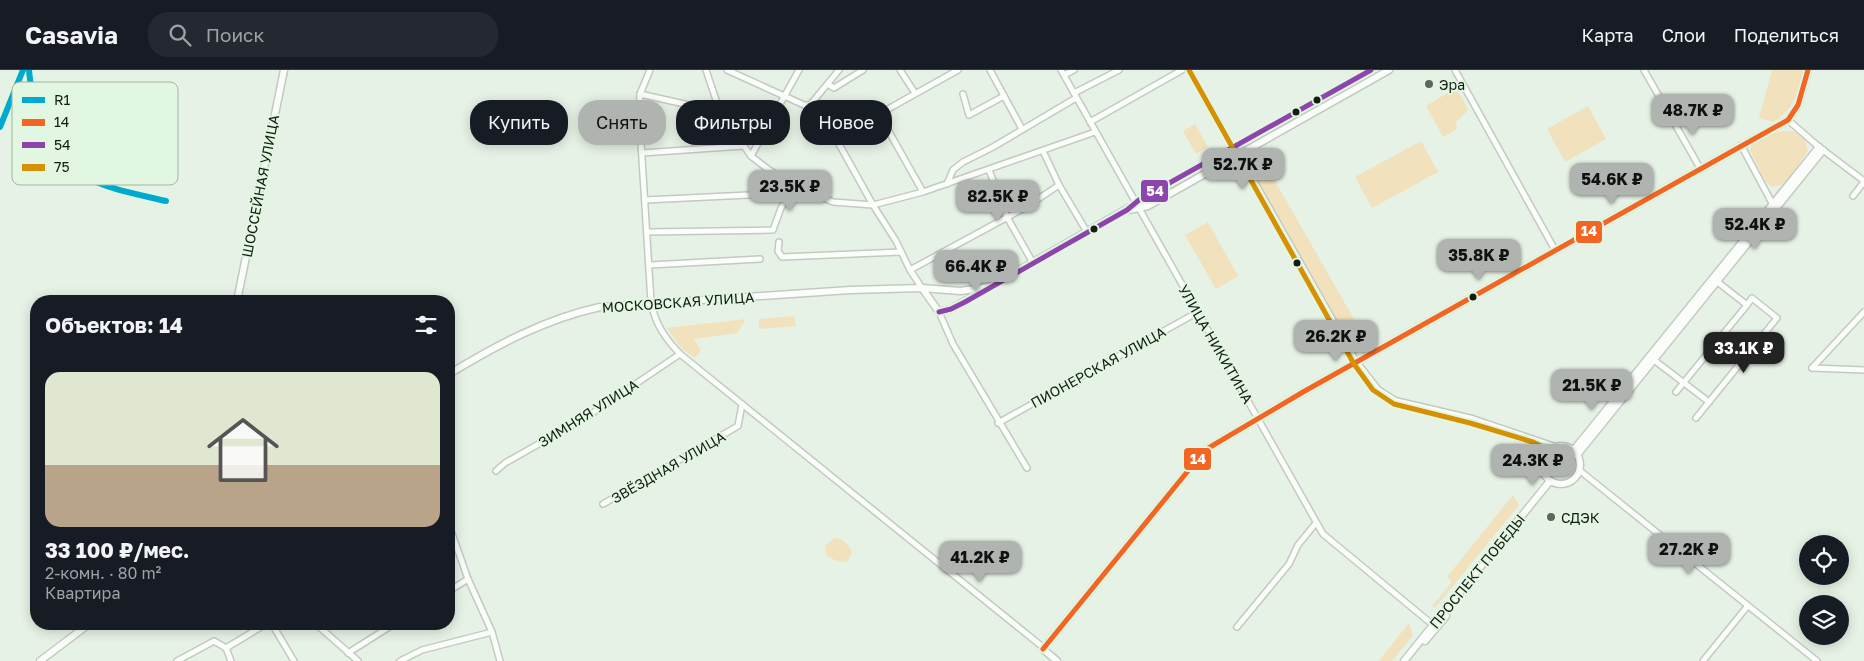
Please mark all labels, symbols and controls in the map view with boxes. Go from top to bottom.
search box [148,12,498,57]
text: Casavia [25,20,118,49]
icon: search [166,21,194,49]
text: Поиск [206,23,264,46]
text: Карта [1582,24,1634,46]
text: Слои [1662,24,1706,46]
text: Поделиться [1734,24,1839,46]
place label: Эра [1439,76,1465,93]
marker: Эра [1423,78,1435,90]
legend [12,82,178,185]
text: R1 [54,91,71,108]
pin: 48.7K ₽ [1647,93,1739,136]
unlabelled marker [1312,95,1322,105]
chip: Купить [470,100,568,145]
chip: Снять [578,100,666,145]
chip: Фильтры [676,100,790,145]
chip: Новое [800,100,892,145]
text: 48.7K ₽ [1663,100,1723,120]
unlabelled marker [1291,107,1301,117]
text: 14 [54,113,69,130]
street label: ШОССЕЙНАЯ УЛИЦА [238,113,282,259]
text: 54 [54,136,71,153]
pin: 52.7K ₽ [1197,148,1289,190]
text: 52.7K ₽ [1213,154,1273,174]
text: 75 [54,158,70,175]
pin: 54.6K ₽ [1566,162,1658,205]
text: 54.6K ₽ [1581,169,1643,189]
pin: 23.5K ₽ [744,170,836,212]
text: 23.5K ₽ [760,176,820,196]
line badge: 54 [1140,179,1169,203]
pin: 82.5K ₽ [952,180,1044,222]
text: 54 [1146,182,1164,199]
text: 82.5K ₽ [967,186,1029,206]
pin: 52.4K ₽ [1709,208,1801,250]
text: 52.4K ₽ [1724,214,1786,234]
line badge: 14 [1575,220,1603,244]
text: 14 [1581,222,1597,239]
unlabelled marker [1089,224,1099,234]
pin: 35.8K ₽ [1433,238,1525,281]
text: 35.8K ₽ [1448,245,1510,265]
pin: 66.4K ₽ [930,250,1022,292]
text: 66.4K ₽ [945,256,1007,276]
unlabelled marker [1292,258,1302,268]
street label: УЛИЦА НИКИТИНА [1175,282,1257,407]
street label: МОСКОВСКАЯ УЛИЦА [601,288,755,316]
unlabelled marker [1468,292,1478,302]
icon: filters [412,311,440,339]
text: Объектов: 14 [45,312,183,338]
pin: 26.2K ₽ [1290,320,1382,362]
street label: ПИОНЕРСКАЯ УЛИЦА [1028,323,1169,411]
text: 26.2K ₽ [1305,326,1367,346]
pin: 33.1K ₽ [1698,332,1790,374]
text: 33.1K ₽ [1714,338,1774,358]
pin: 21.5K ₽ [1546,368,1638,411]
street label: ЗИМНЯЯ УЛИЦА [535,375,642,451]
text: 21.5K ₽ [1562,375,1622,395]
icon: home [198,405,288,495]
street label: ЗВЁЗДНАЯ УЛИЦА [608,427,729,507]
pin: 24.3K ₽ [1487,444,1579,486]
line badge: 14 [1183,447,1212,471]
text: 14 [1190,450,1206,467]
text: 24.3K ₽ [1502,450,1564,470]
place label: СДЭК [1561,509,1600,526]
street label: ПРОСПЕКТ ПОБЕДЫ [1426,510,1528,632]
marker: СДЭК [1545,511,1557,523]
pin: 27.2K ₽ [1643,532,1735,575]
map controls [1799,535,1849,645]
button: locate [1799,535,1849,585]
text: 33 100 ₽/мес. [45,537,189,563]
text: 27.2K ₽ [1659,539,1719,559]
pin: 41.2K ₽ [934,540,1026,583]
text: 41.2K ₽ [950,547,1010,567]
text: 2-комн. · 80 m² [45,563,161,583]
text: Квартира [45,583,120,603]
button: layers [1799,595,1849,645]

